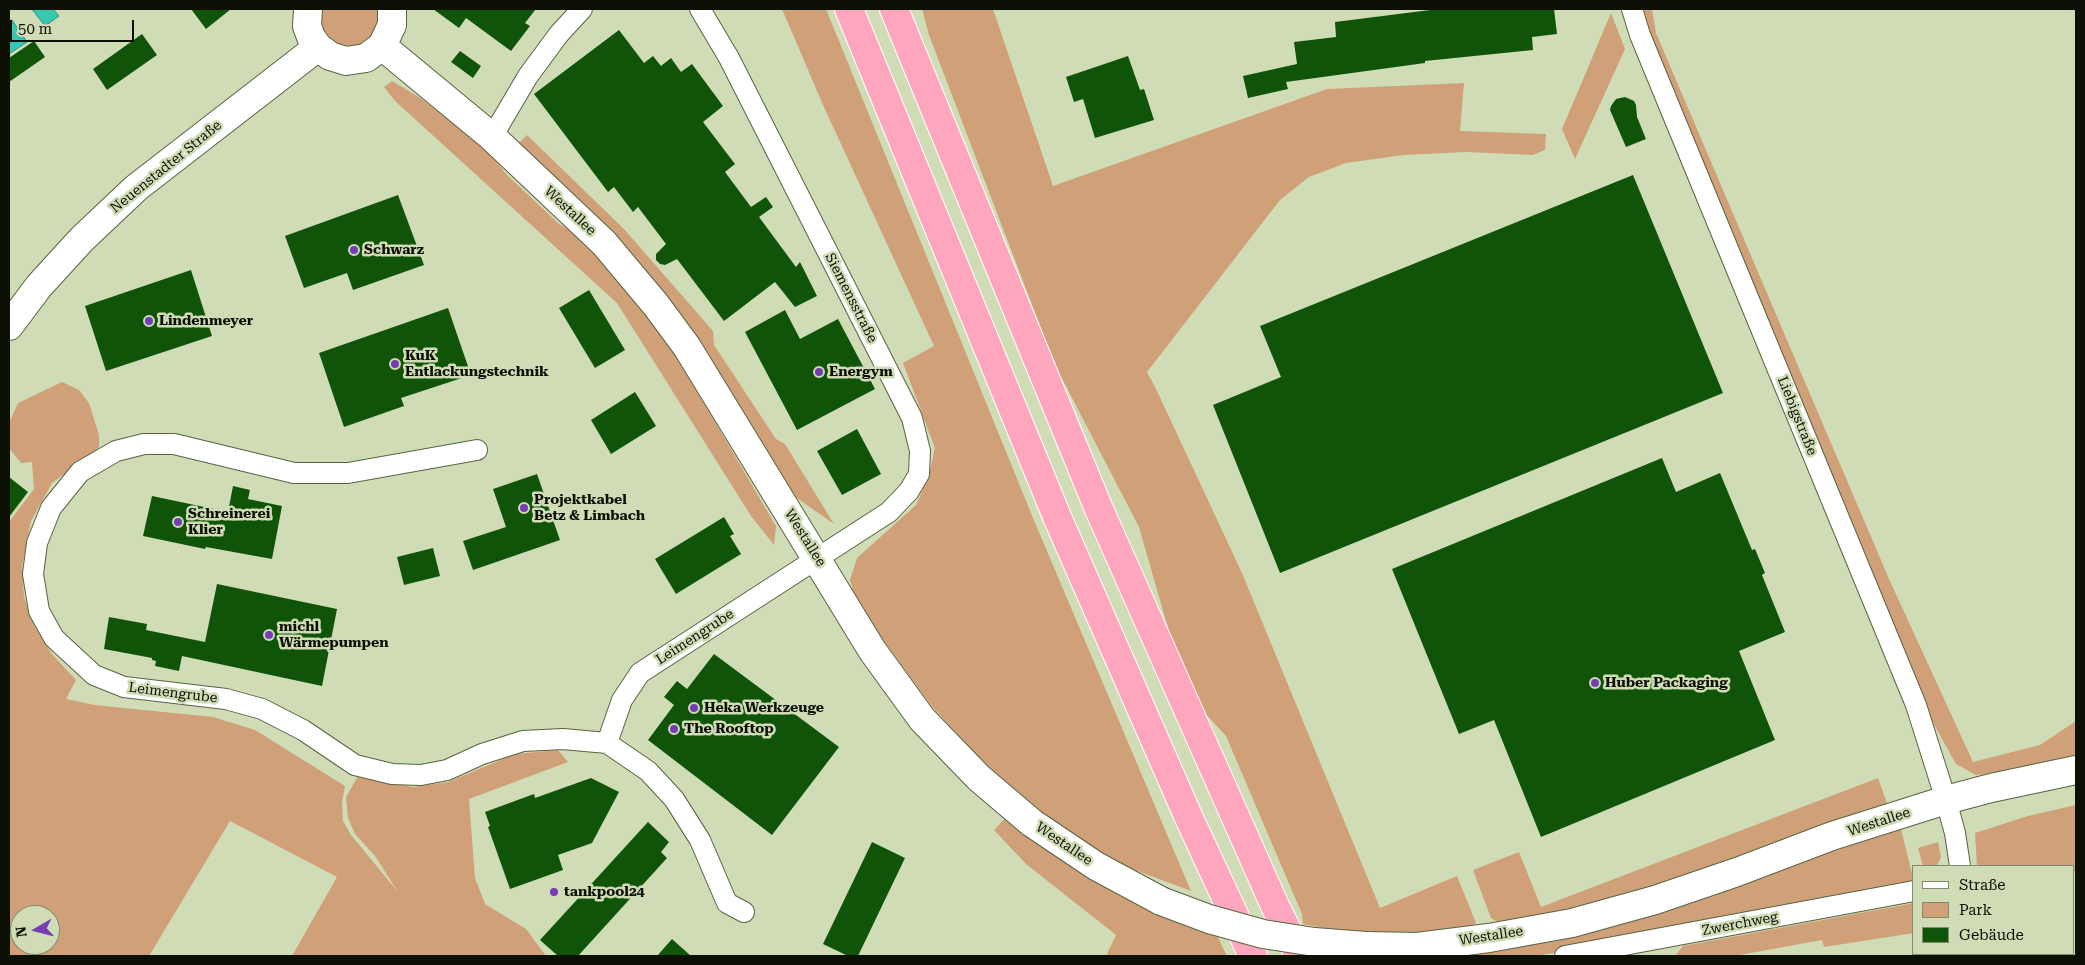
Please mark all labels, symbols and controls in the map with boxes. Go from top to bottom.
scale bar [12,10,136,42]
text: 50 m [18,20,52,38]
street label: Neuenstadter Straße [107,117,225,217]
street label: Westallee [541,183,599,239]
place label: Schwarz [364,242,424,258]
marker: Schwarz [348,244,360,256]
street label: Siemensstraße [821,250,881,346]
place label: Lindenmeyer [159,313,253,329]
marker: Lindenmeyer [143,315,155,327]
place label: KuK Entlackungstechnik [405,348,549,381]
marker: KuK Entlackungstechnik [389,358,401,370]
place label: Energym [829,364,893,380]
marker: Energym [813,366,825,378]
street label: Liebigstraße [1774,374,1820,458]
place label: Projektkabel Betz & Limbach [534,492,645,524]
marker: Projektkabel Betz & Limbach [518,502,530,514]
place label: Schreinerei Klier [188,506,270,538]
street label: Westallee [781,506,829,570]
marker: Schreinerei Klier [172,516,184,528]
street label: Leimengrube [653,606,737,668]
place label: michl Wärmepumpen [279,619,389,652]
marker: michl Wärmepumpen [263,629,275,641]
place label: Huber Packaging [1605,675,1728,691]
marker: Huber Packaging [1589,677,1601,689]
street label: Leimengrube [128,679,218,707]
place label: Heka Werkzeuge [704,700,824,716]
marker: Heka Werkzeuge [688,702,700,714]
place label: The Rooftop [684,721,774,737]
marker: The Rooftop [668,723,680,735]
street label: Westallee [1846,804,1912,840]
street label: Westallee [1032,819,1096,869]
legend [1912,865,2075,955]
text: Straße [1959,876,2006,894]
place label: tankpool24 [564,884,645,900]
marker: tankpool24 [548,886,560,898]
text: Park [1959,901,1992,919]
north arrow [10,905,60,955]
street label: Zwerchweg [1701,908,1779,940]
street label: Westallee [1458,923,1524,949]
text: N [12,925,30,938]
text: Gebäude [1959,926,2024,944]

